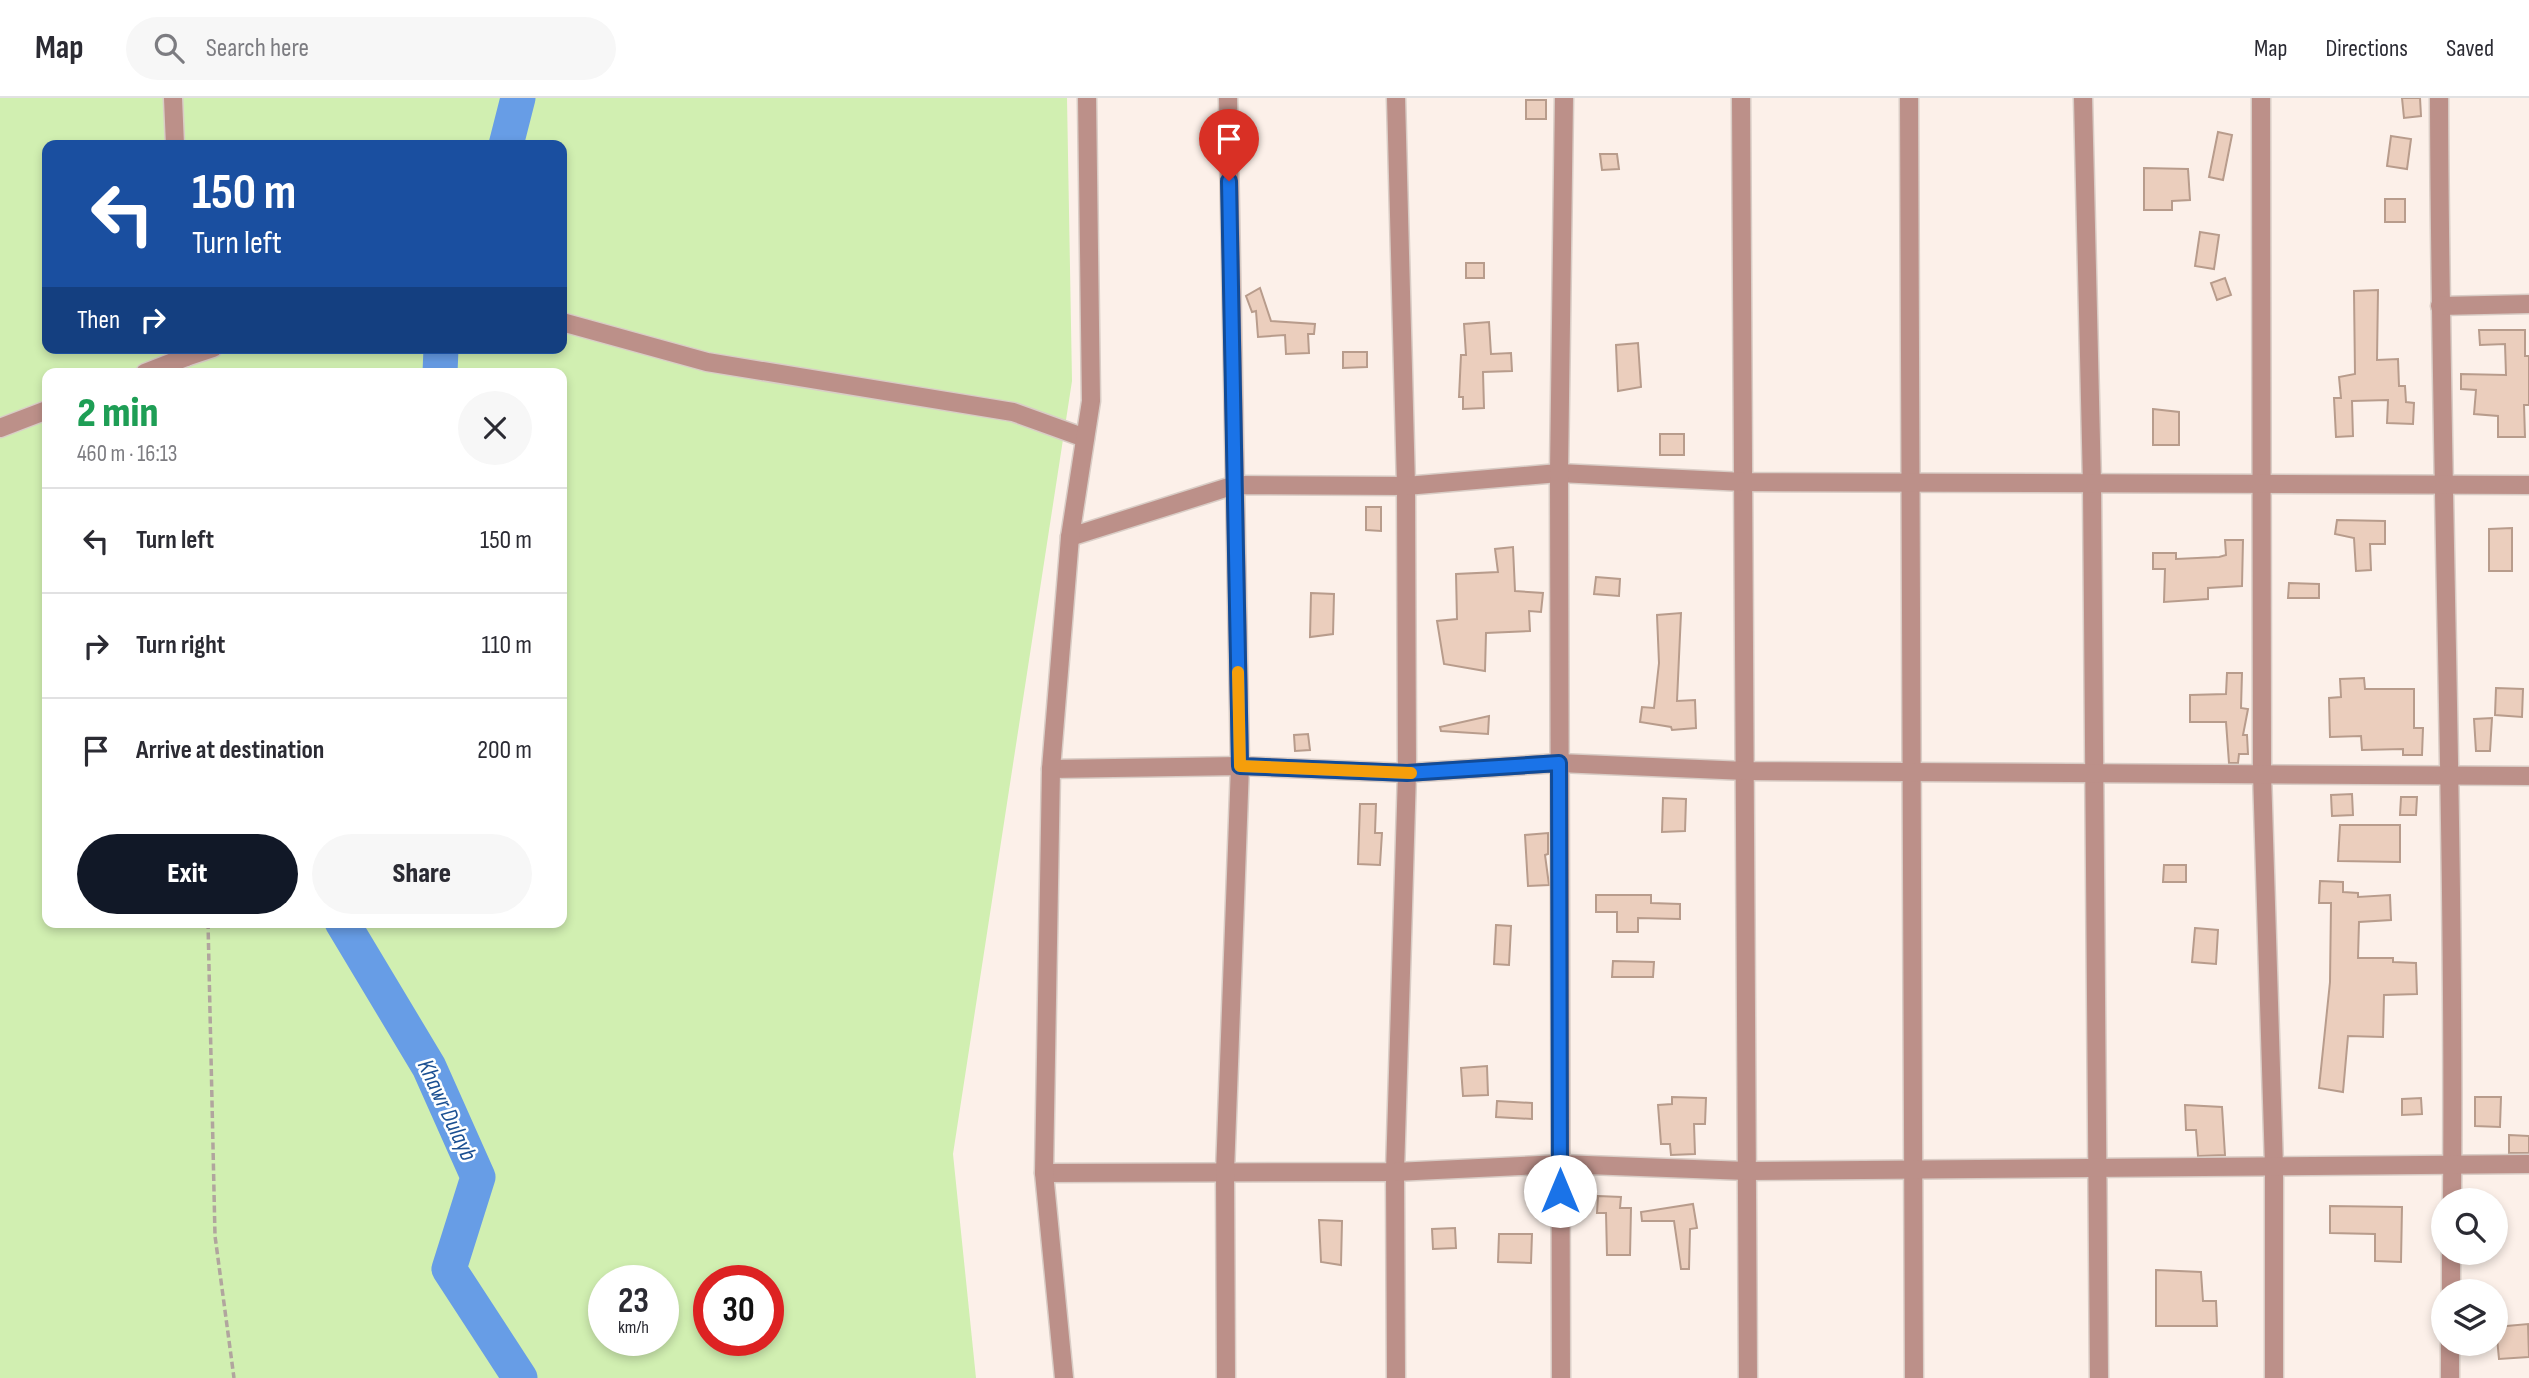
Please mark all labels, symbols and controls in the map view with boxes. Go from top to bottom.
search box [126,17,616,80]
text: Map [35,28,84,68]
icon: search [150,29,188,67]
text: Search here [206,33,309,64]
text: Map [2254,34,2287,63]
text: Directions [2325,34,2408,63]
text: Saved [2446,34,2494,63]
pin [1199,109,1259,181]
icon: arrive [1210,120,1248,158]
text: 150 m [192,164,296,223]
icon: left [77,168,168,259]
text: Turn left [192,224,282,263]
icon: right [134,301,172,339]
text: Then [77,305,120,336]
text: 2 min [77,388,158,439]
button: close [458,391,532,465]
text: 460 m · 16:13 [77,440,177,468]
icon: left [77,522,115,560]
text: Turn left [136,525,214,556]
text: 150 m [480,525,532,556]
icon: right [77,627,115,665]
text: Turn right [136,630,225,661]
text: 110 m [481,630,532,661]
icon: arrive [77,732,115,770]
text: Arrive at destination [136,735,324,766]
text: 200 m [477,735,532,766]
button: Exit [77,834,298,914]
button: Share [312,834,532,914]
water label: Khawr Dulayb [411,1055,483,1166]
position arrow [1523,1154,1597,1228]
map controls [2431,1188,2508,1356]
button: search [2431,1188,2508,1265]
speed limit sign: 30 [693,1265,784,1356]
button: layers [2431,1279,2508,1356]
text: 23 [618,1280,649,1323]
text: km/h [618,1317,649,1338]

